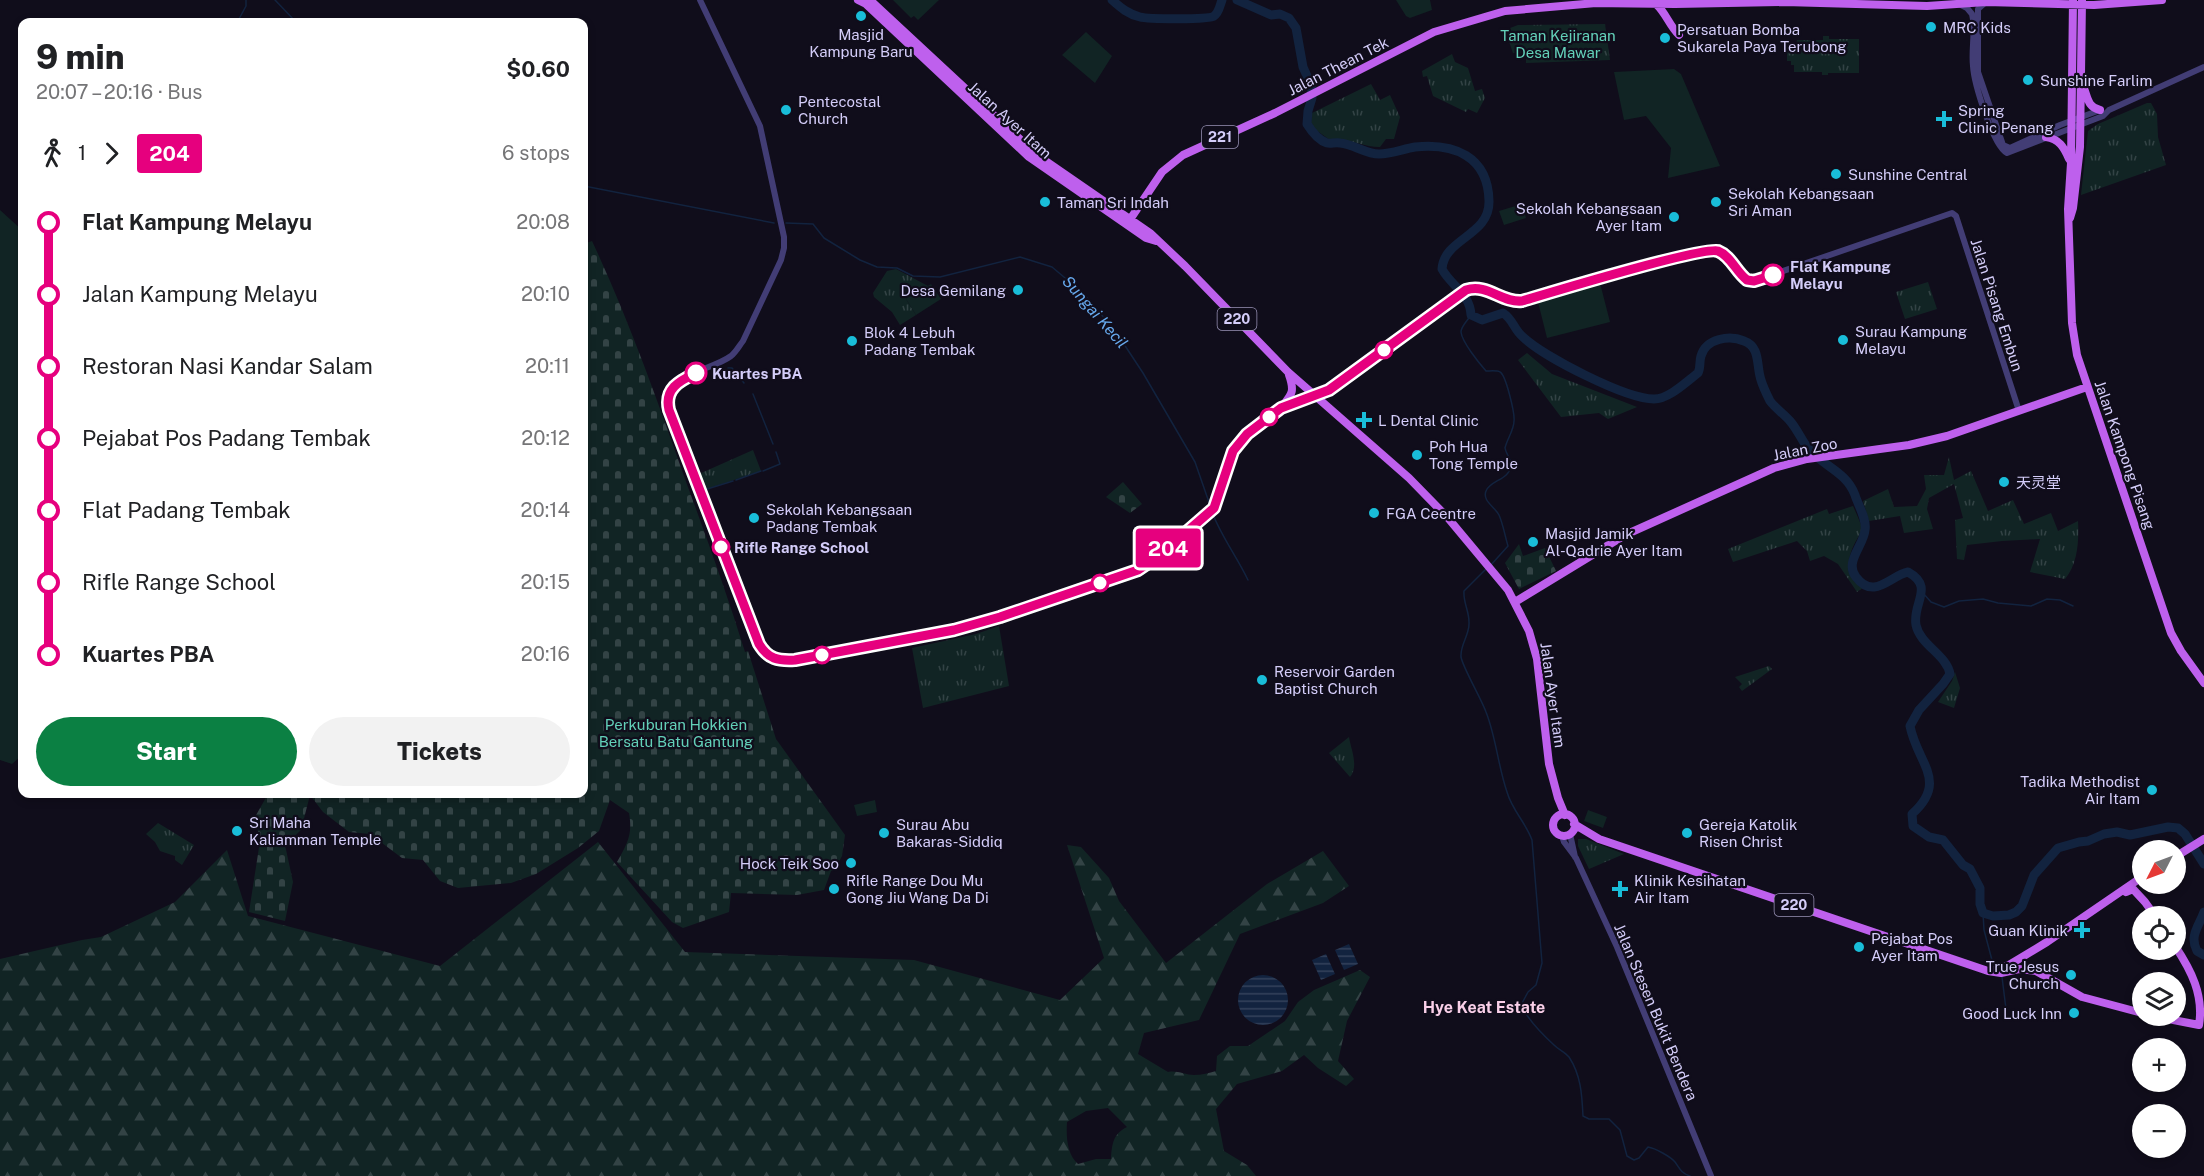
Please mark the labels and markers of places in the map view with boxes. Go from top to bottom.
marker: Masjid Kampung Baru [854,9,868,23]
place label: MRC Kids [1943,19,2011,36]
marker: MRC Kids [1924,20,1938,34]
place label: Persatuan Bomba Sukarela Paya Terubong [1677,21,1847,55]
place label: Masjid Kampung Baru [809,26,913,60]
marker: Persatuan Bomba Sukarela Paya Terubong [1658,31,1672,45]
place label: Sunshine Farlim [2040,72,2152,89]
marker: Sunshine Farlim [2021,73,2035,87]
place label: Pentecostal Church [798,93,881,127]
place label: Spring Clinic Penang [1958,102,2054,136]
marker: Pentecostal Church [779,103,793,117]
marker: Spring Clinic Penang [1935,110,1953,128]
place label: Sunshine Central [1848,166,1968,183]
marker: Sunshine Central [1829,167,1843,181]
place label: Sekolah Kebangsaan Sri Aman [1728,185,1874,219]
place label: Taman Sri Indah [1057,194,1169,211]
marker: Taman Sri Indah [1038,195,1052,209]
marker: Sekolah Kebangsaan Sri Aman [1709,195,1723,209]
place label: Sekolah Kebangsaan Ayer Itam [1516,200,1662,234]
marker: Sekolah Kebangsaan Ayer Itam [1667,210,1681,224]
place label: Flat Kampung Melayu [1790,258,1891,292]
marker: Flat Kampung Melayu [1762,264,1784,286]
place label: Desa Gemilang [901,282,1006,299]
marker: Desa Gemilang [1011,283,1025,297]
place label: Surau Kampung Melayu [1855,323,1967,357]
place label: Blok 4 Lebuh Padang Tembak [864,324,975,358]
marker: Surau Kampung Melayu [1836,333,1850,347]
marker: Blok 4 Lebuh Padang Tembak [845,334,859,348]
unlabelled marker [1375,341,1393,359]
marker: Kuartes PBA [685,362,707,384]
place label: Kuartes PBA [712,365,802,382]
unlabelled marker [1260,408,1278,426]
marker: L Dental Clinic [1355,411,1373,429]
place label: L Dental Clinic [1378,412,1479,429]
place label: Poh Hua Tong Temple [1429,438,1518,472]
marker: Poh Hua Tong Temple [1410,448,1424,462]
place label: 天灵堂 [2016,474,2061,491]
marker: 天灵堂 [1997,475,2011,489]
place label: Sekolah Kebangsaan Padang Tembak [766,501,912,535]
place label: FGA Ceentre [1386,505,1476,522]
marker: FGA Ceentre [1367,506,1381,520]
marker: Sekolah Kebangsaan Padang Tembak [747,511,761,525]
place label: Masjid Jamik Al-Qadrie Ayer Itam [1545,525,1682,559]
marker: Masjid Jamik Al-Qadrie Ayer Itam [1526,535,1540,549]
marker: Rifle Range School [712,538,730,556]
place label: Rifle Range School [734,539,869,556]
unlabelled marker [1091,574,1109,592]
unlabelled marker [813,646,831,664]
place label: Reservoir Garden Baptist Church [1274,663,1395,697]
marker: Reservoir Garden Baptist Church [1255,673,1269,687]
place label: Tadika Methodist Air Itam [2020,773,2140,807]
marker: Tadika Methodist Air Itam [2145,783,2159,797]
place label: Sri Maha Kaliamman Temple [249,814,381,848]
place label: Surau Abu Bakaras-Siddiq [896,816,1003,850]
place label: Gereja Katolik Risen Christ [1699,816,1798,850]
marker: Sri Maha Kaliamman Temple [230,824,244,838]
marker: Surau Abu Bakaras-Siddiq [877,826,891,840]
marker: Gereja Katolik Risen Christ [1680,826,1694,840]
place label: Hock Teik Soo [740,855,839,872]
marker: Hock Teik Soo [844,856,858,870]
place label: Rifle Range Dou Mu Gong Jiu Wang Da Di [846,872,989,906]
place label: Klinik Kesihatan Air Itam [1634,872,1746,906]
marker: Klinik Kesihatan Air Itam [1611,880,1629,898]
marker: Rifle Range Dou Mu Gong Jiu Wang Da Di [827,882,841,896]
marker: Guan Klinik [2073,921,2091,939]
place label: Guan Klinik [1988,922,2068,939]
place label: Pejabat Pos Ayer Itam [1871,930,1953,964]
marker: Pejabat Pos Ayer Itam [1852,940,1866,954]
place label: True Jesus Church [1986,958,2059,992]
marker: True Jesus Church [2064,968,2078,982]
place label: Good Luck Inn [1962,1005,2062,1022]
marker: Good Luck Inn [2067,1006,2081,1020]

